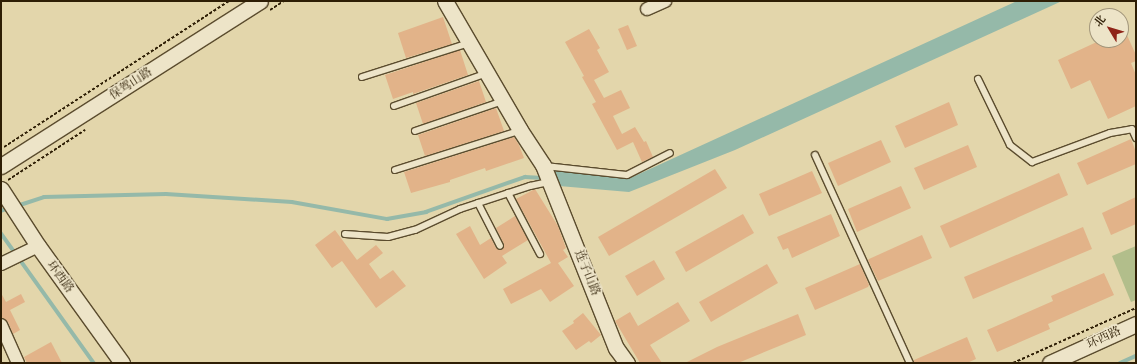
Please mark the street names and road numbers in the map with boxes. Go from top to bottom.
street label: 保驾山路 [107,65,155,103]
street label: 连子山路 [571,248,603,298]
street label: 环西路 [44,258,76,296]
street label: 环西路 [1085,324,1123,352]

